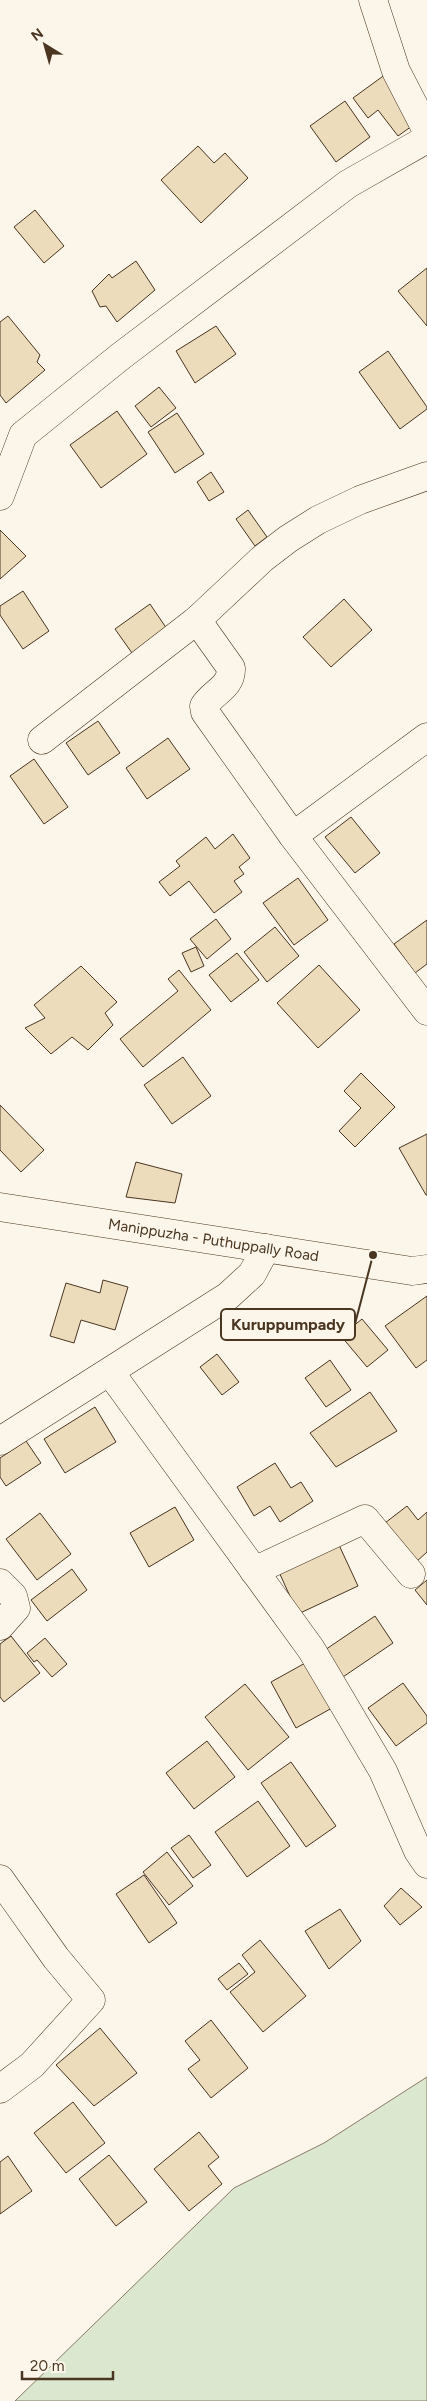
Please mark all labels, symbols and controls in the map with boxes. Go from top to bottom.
north arrow [20,20,70,70]
text: N [28,25,47,45]
street label: Manippuzha - Puthuppally Road [107,1215,320,1265]
callout: Kuruppumpady [221,1309,355,1340]
text: Kuruppumpady [231,1315,346,1334]
scale bar [22,2348,114,2380]
text: 20 m [30,2357,64,2375]

